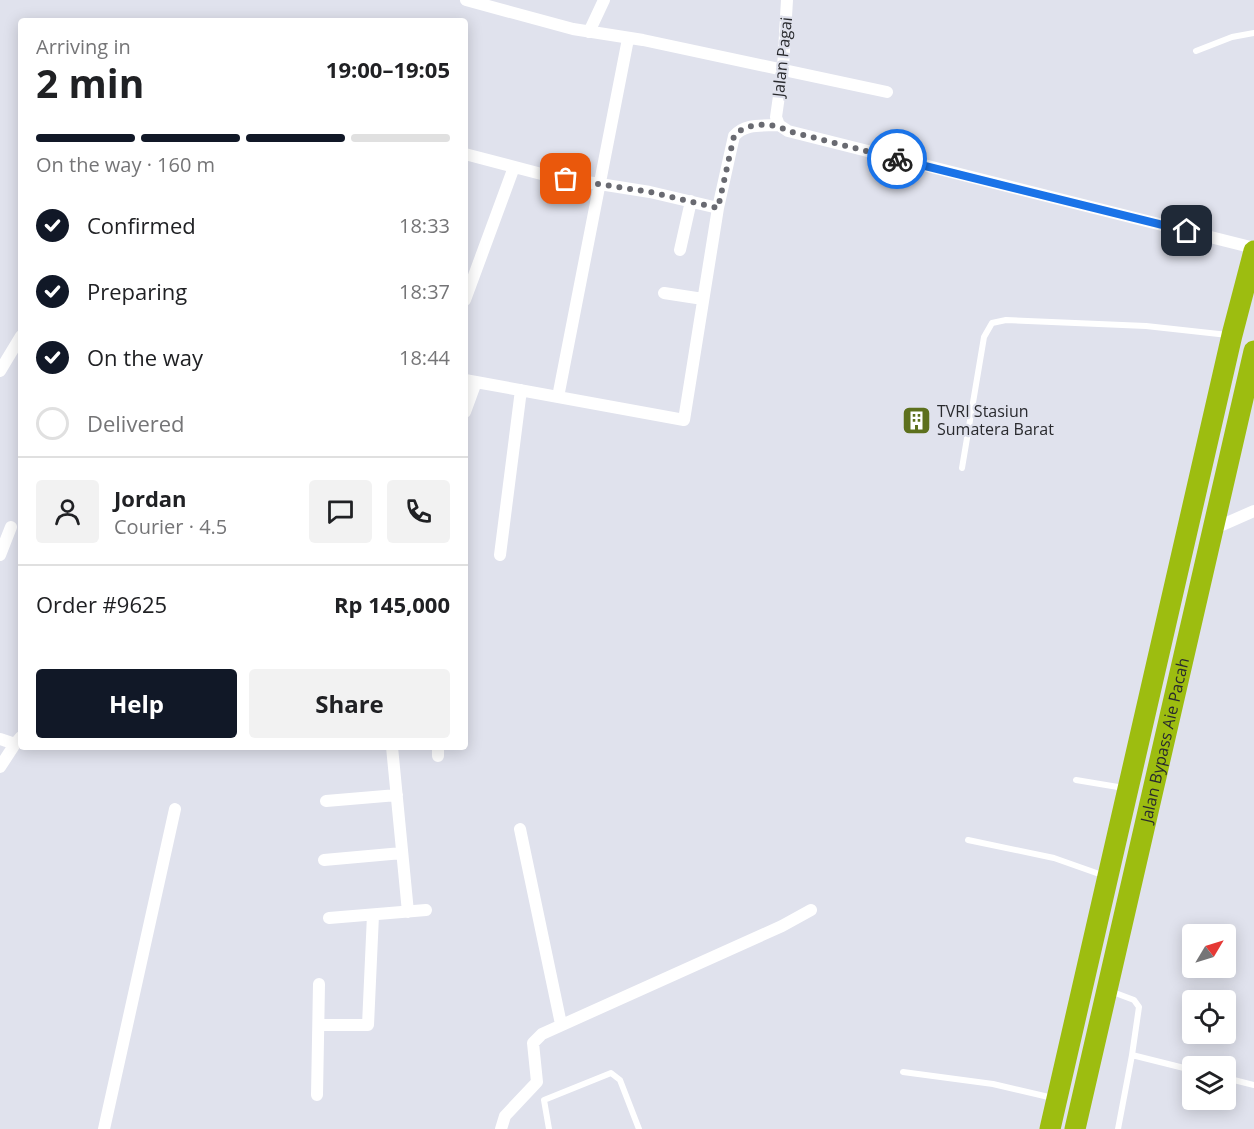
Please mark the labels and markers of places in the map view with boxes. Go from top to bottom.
pin [540,153,591,204]
pin [1161,205,1212,256]
place label: TVRI Stasiun Sumatera Barat [937,400,1054,440]
building icon: TVRI Stasiun Sumatera Barat [900,404,932,436]

